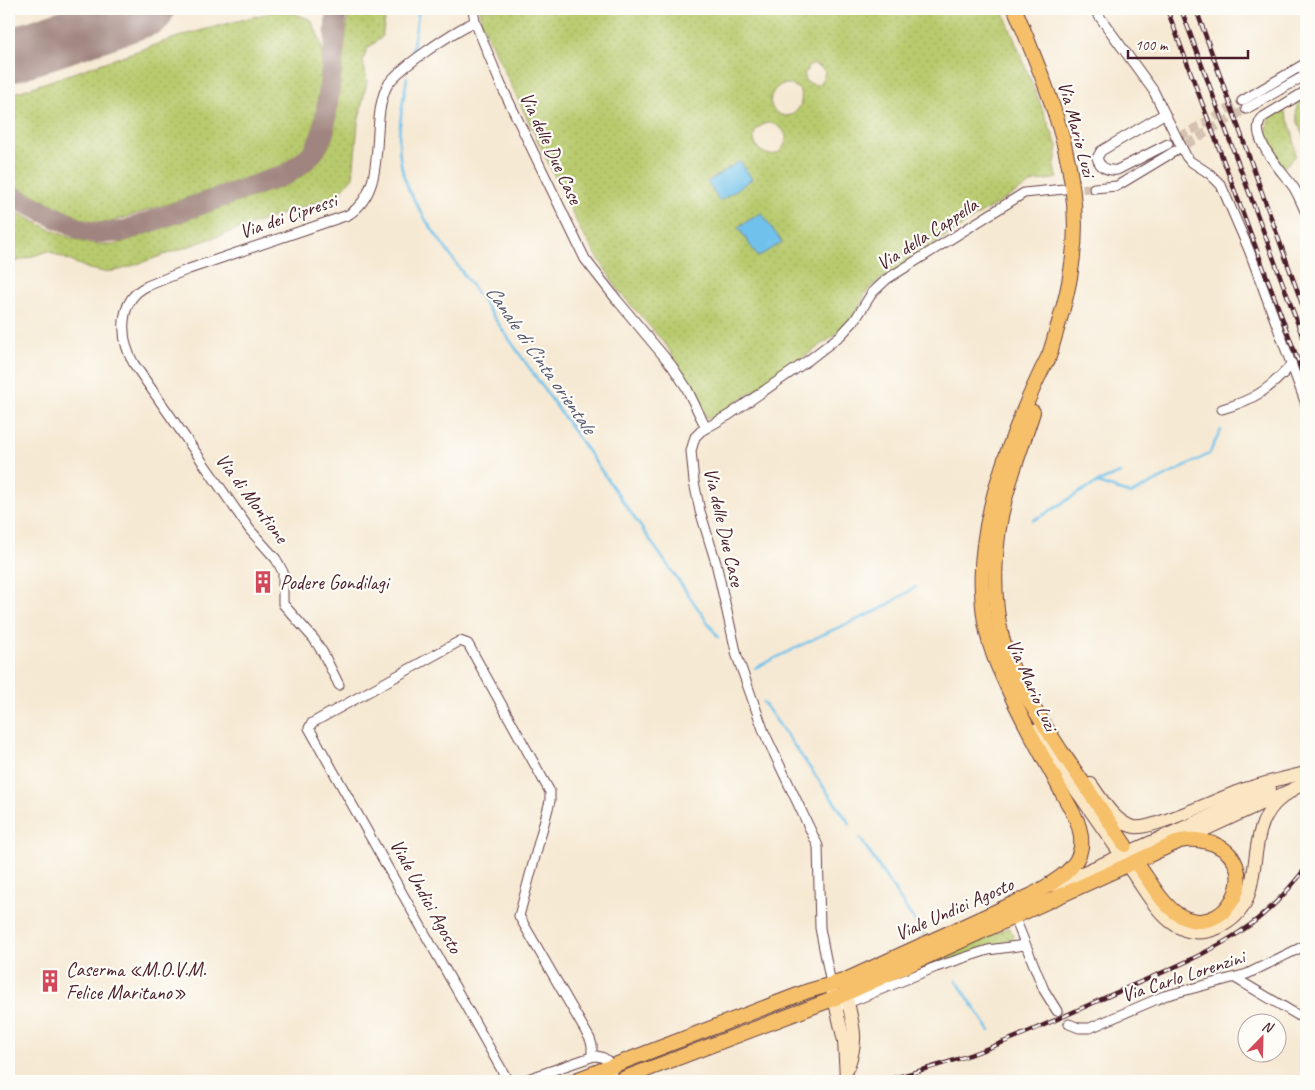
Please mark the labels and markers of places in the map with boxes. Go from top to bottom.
building icon: Podere Gondilagi [250,569,276,595]
place label: Podere Gondilagi [280,570,391,595]
place label: Caserma «M.O.V.M. Felice Maritano» [66,957,206,1005]
building icon: Caserma «M.O.V.M. Felice Maritano» [37,968,63,994]

